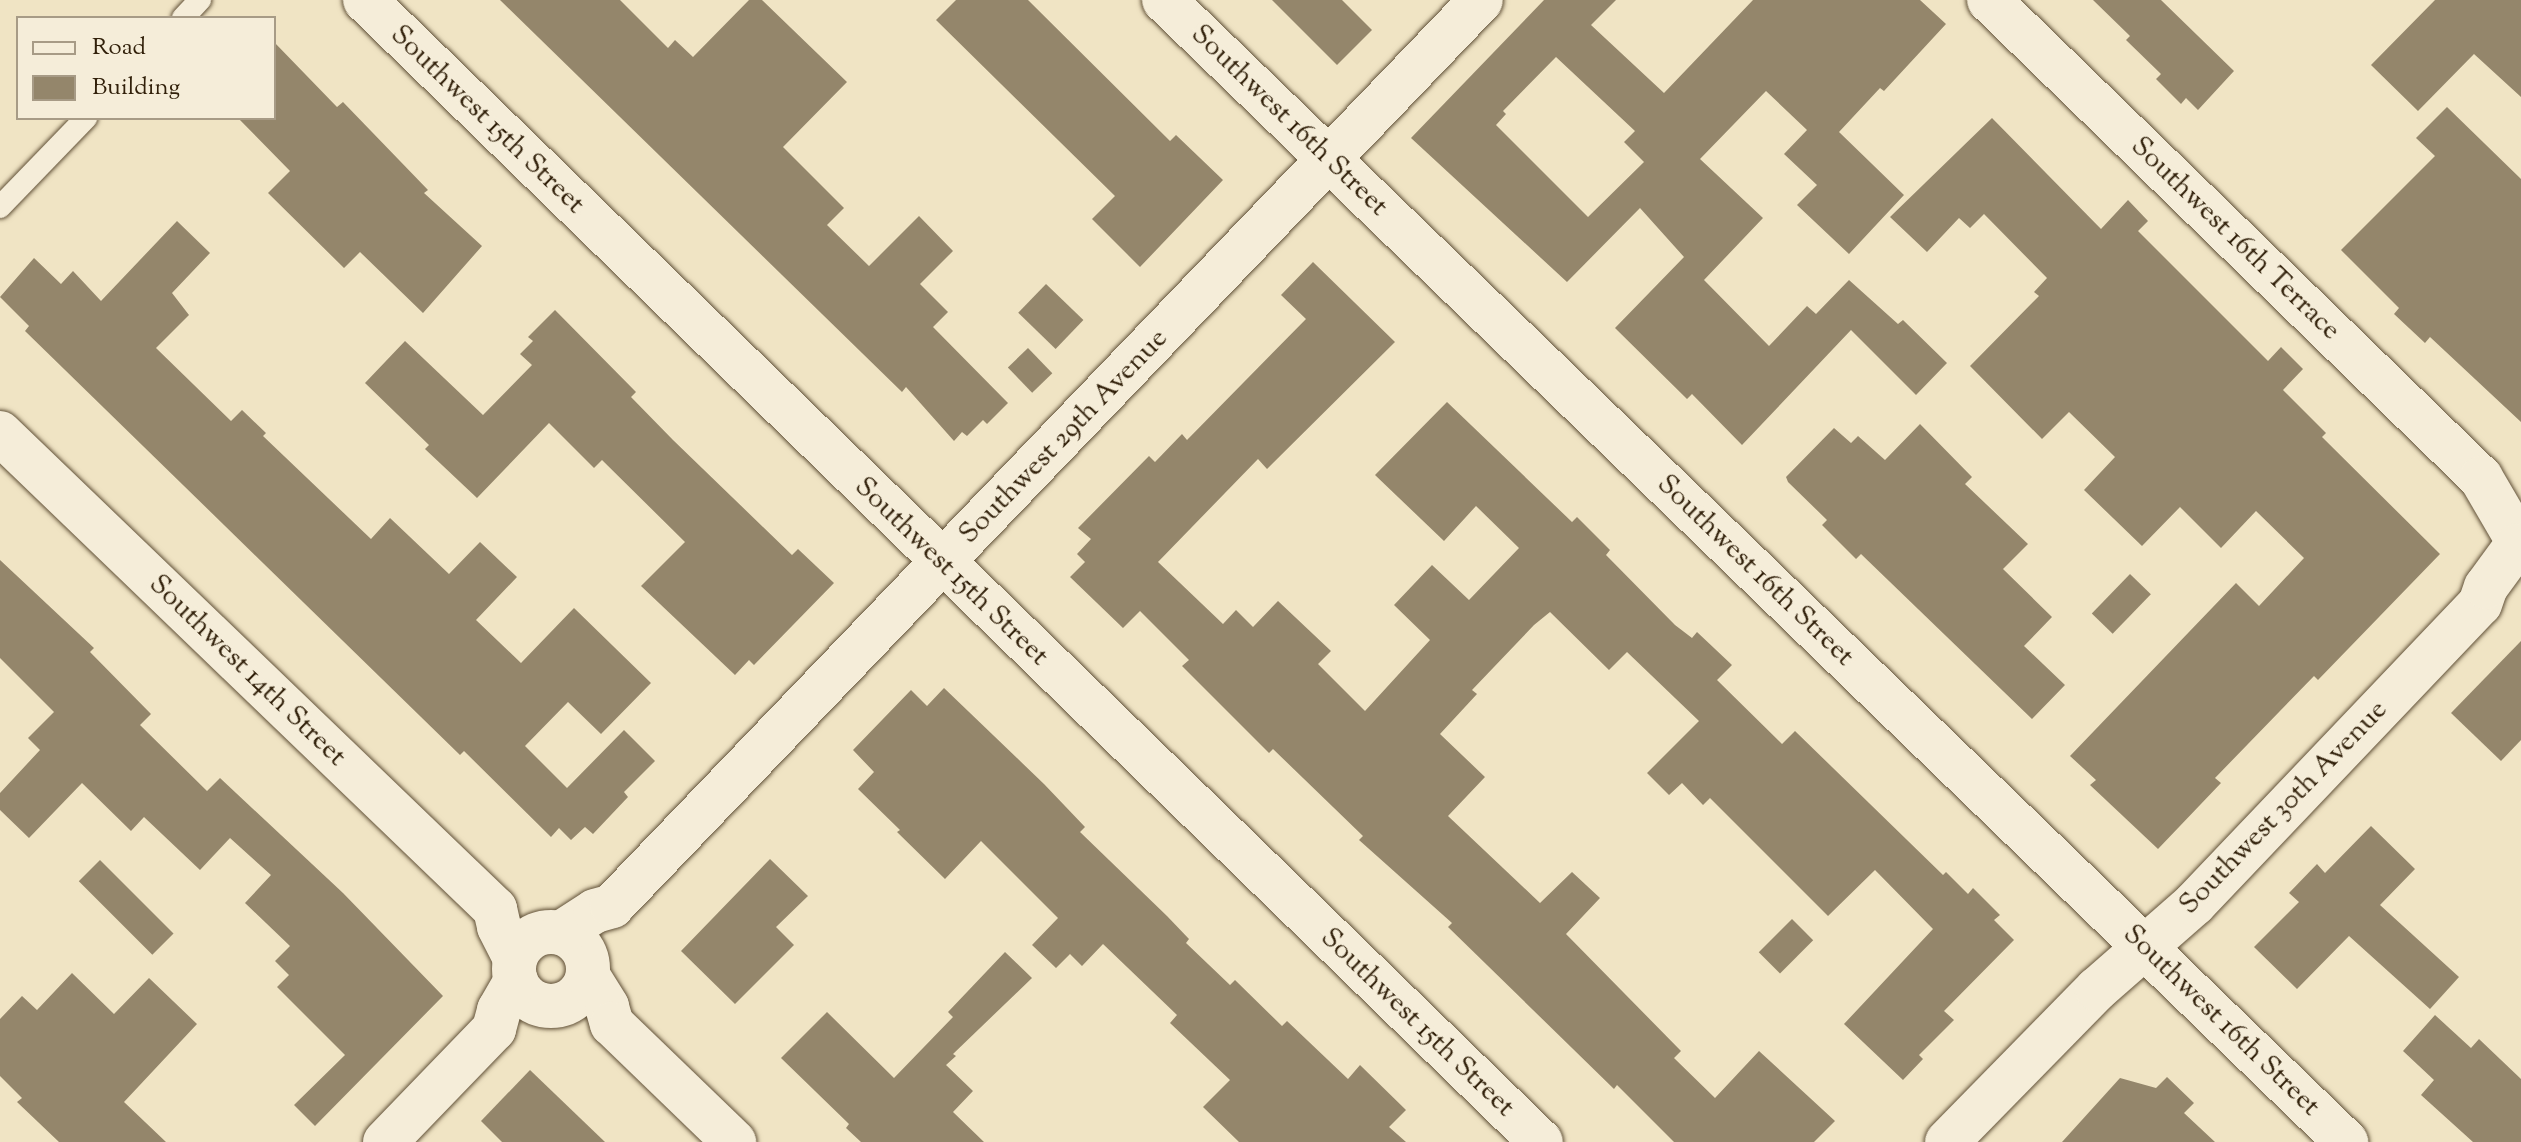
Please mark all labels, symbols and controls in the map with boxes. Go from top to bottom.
legend [16,16,276,120]
street label: Southwest 16th Street [1183,18,1395,224]
street label: Southwest 15th Street [383,19,591,221]
text: Road [92,31,146,65]
text: Building [92,71,180,105]
street label: Southwest 16th Terrace [2123,130,2347,348]
street label: Southwest 29th Avenue [953,323,1175,551]
street label: Southwest 16th Street [1649,468,1861,674]
street label: Southwest 15th Street [847,471,1055,673]
street label: Southwest 14th Street [141,568,353,774]
street label: Southwest 30th Avenue [2173,694,2395,922]
street label: Southwest 16th Street [2115,918,2327,1124]
street label: Southwest 15th Street [1313,922,1521,1124]

